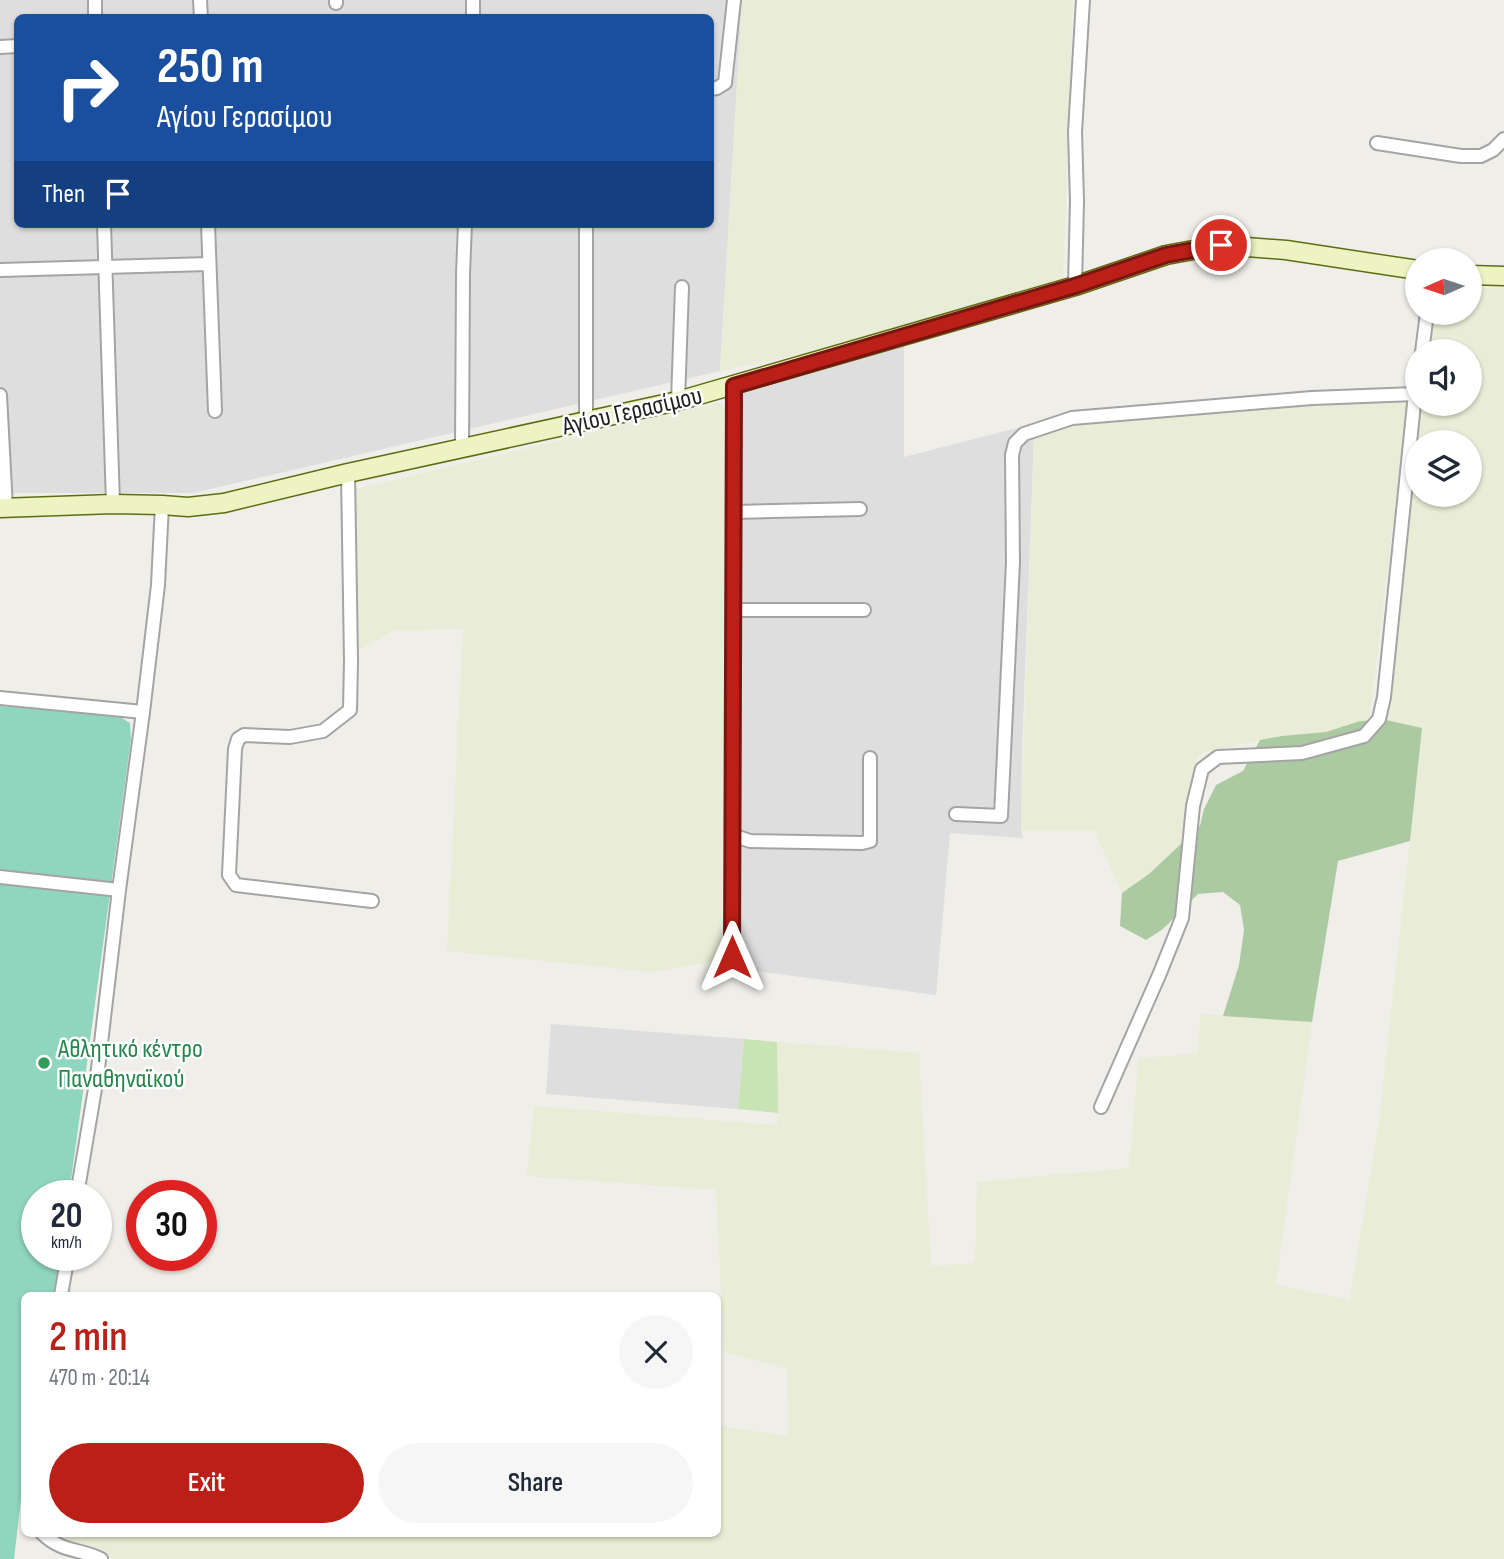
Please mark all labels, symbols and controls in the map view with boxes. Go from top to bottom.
text: 250 m [157,38,263,97]
icon: right [42,42,133,133]
text: Αγίου Γερασίμου [157,98,332,137]
icon: arrive [99,175,137,213]
text: Then [42,179,85,210]
pin [1191,215,1251,275]
icon: arrive [1202,226,1240,264]
north arrow [1405,248,1482,326]
map controls [1405,248,1482,507]
button: sound [1405,339,1482,416]
street label: Αγίου Γερασίμου [558,380,705,443]
button: layers [1405,430,1482,507]
position arrow [695,920,769,994]
place label: Αθλητικό κέντρο Παναθηναϊκού [57,1034,203,1095]
marker: Αθλητικό κέντρο Παναθηναϊκού [36,1055,52,1071]
speed limit sign: 30 [126,1180,217,1271]
text: 20 [51,1195,83,1238]
text: km/h [51,1232,82,1253]
text: 2 min [49,1312,128,1363]
button: close [619,1315,693,1389]
text: 470 m · 20:14 [49,1364,150,1392]
button: Exit [49,1443,364,1523]
button: Share [378,1443,693,1523]

